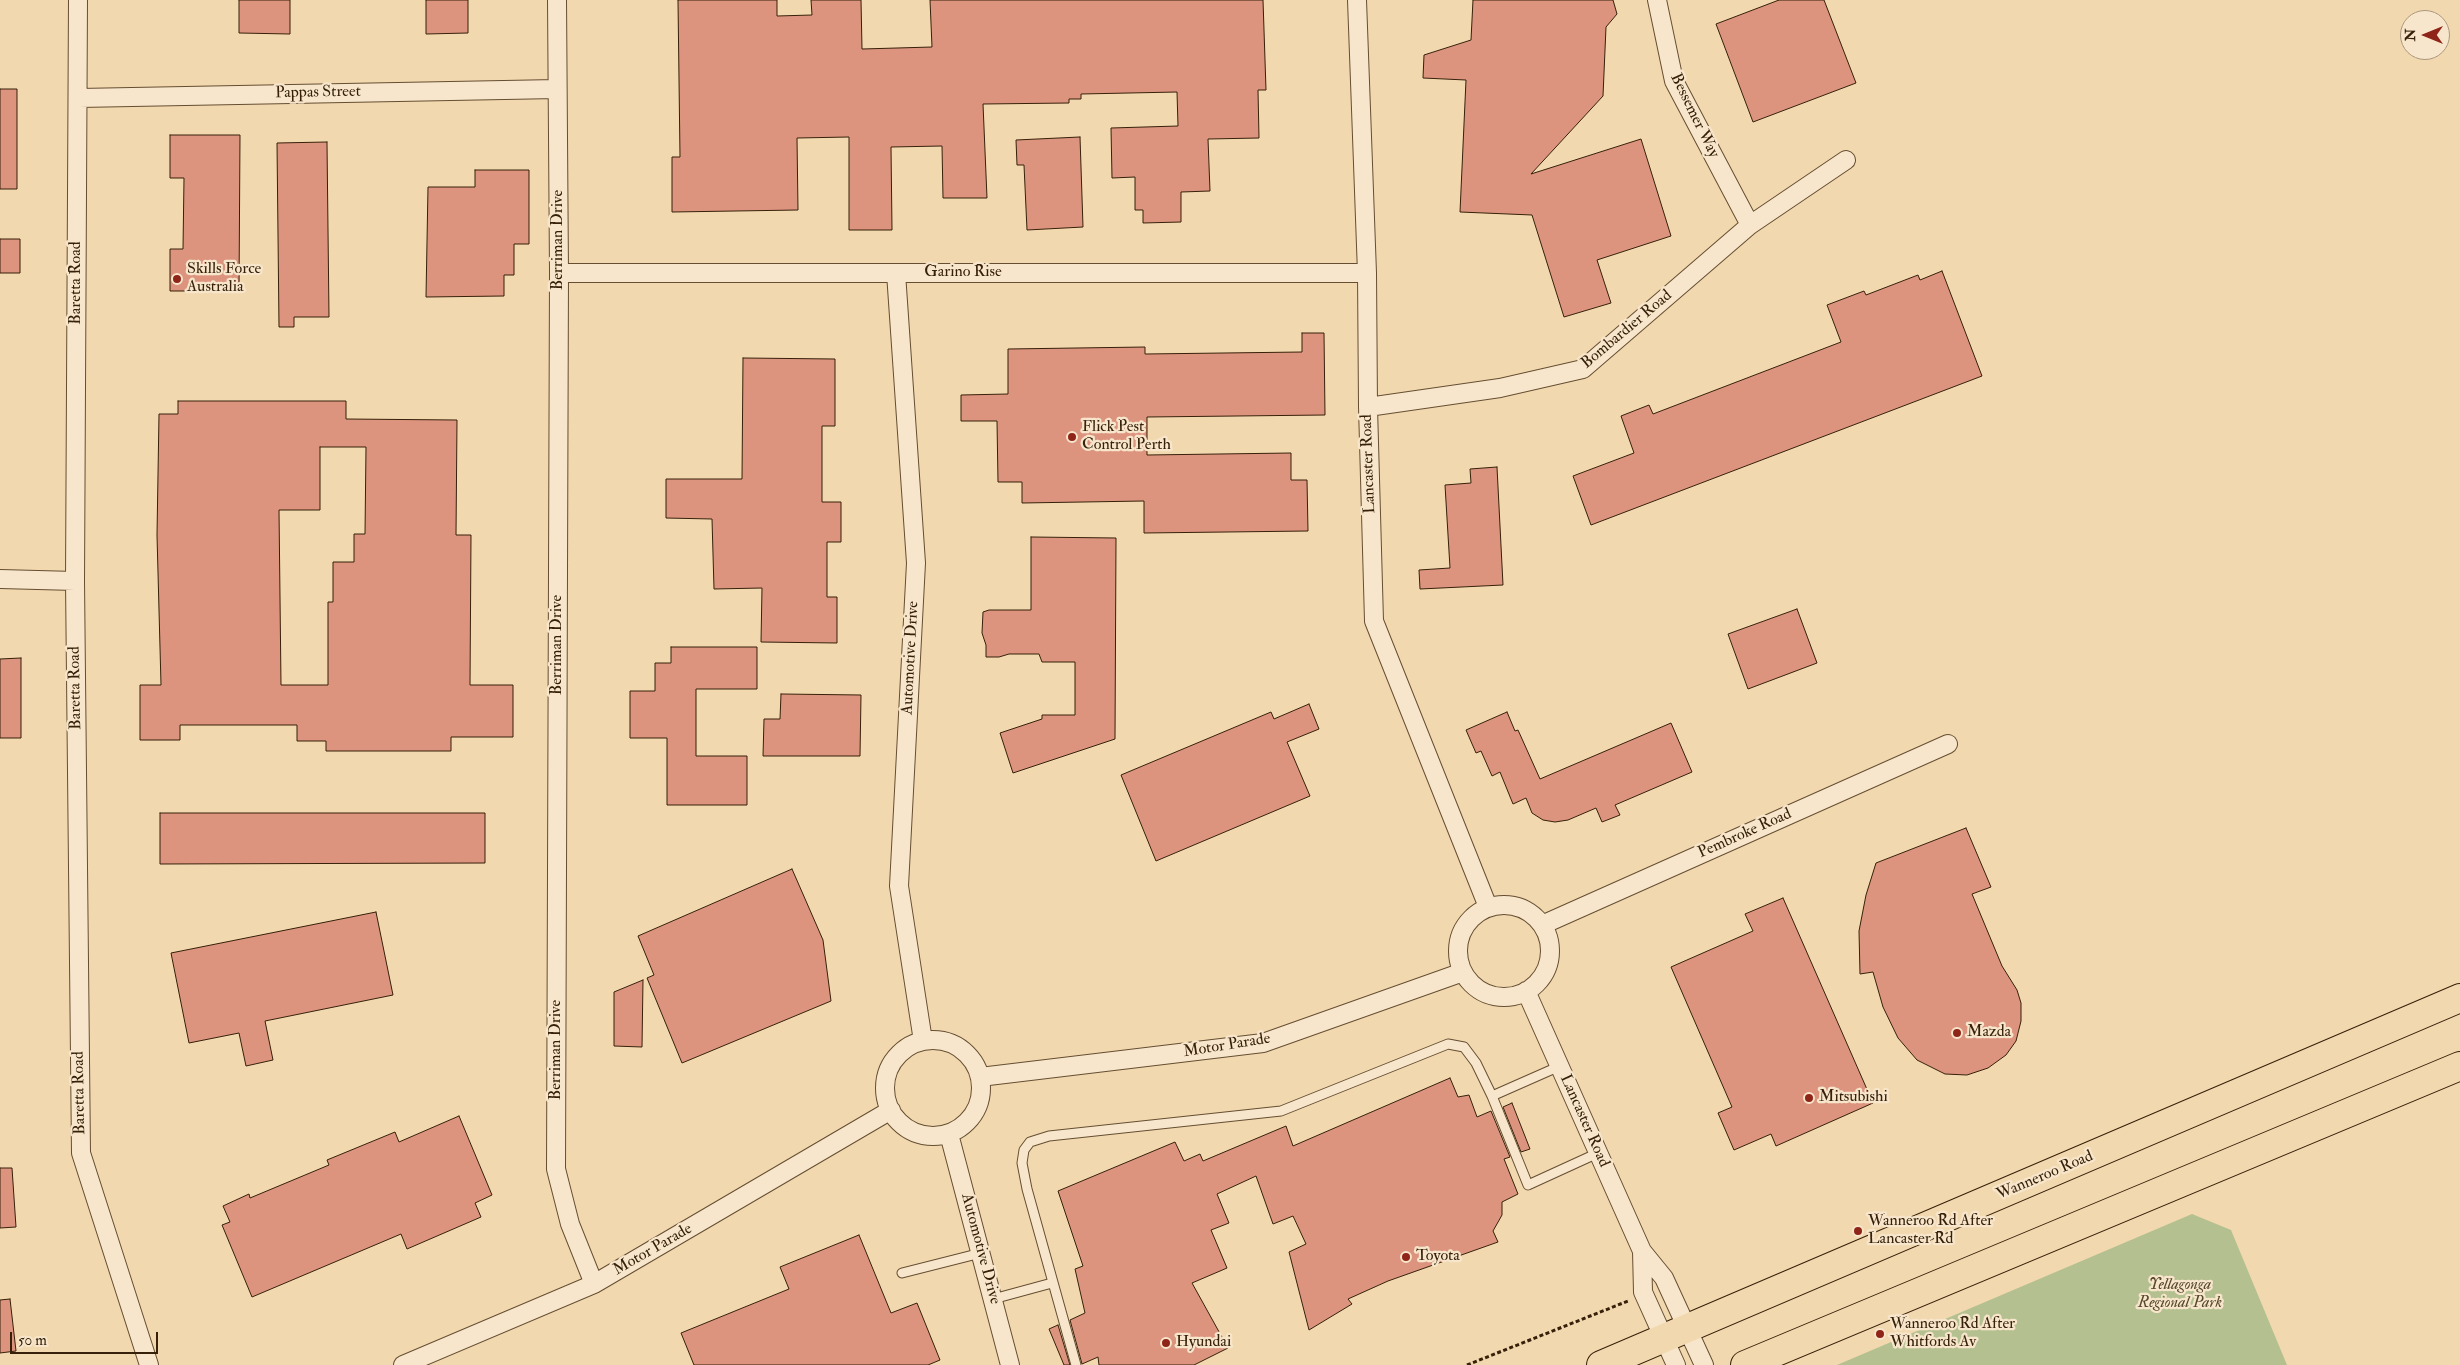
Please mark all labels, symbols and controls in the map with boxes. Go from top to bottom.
north arrow [2400,10,2450,60]
text: N [2402,29,2419,41]
street label: Bessemer Way [1665,71,1723,161]
street label: Pappas Street [275,83,361,103]
street label: Berriman Drive [549,190,569,290]
street label: Baretta Road [67,241,87,325]
place label: Skills Force Australia [187,260,261,298]
street label: Garino Rise [924,263,1002,283]
marker: Skills Force Australia [171,273,183,285]
street label: Bombardier Road [1578,287,1676,373]
street label: Lancaster Road [1358,414,1380,514]
place label: Flick Pest Control Perth [1082,418,1171,456]
marker: Flick Pest Control Perth [1066,431,1078,443]
street label: Berriman Drive [548,595,568,695]
street label: Automotive Drive [898,601,924,715]
street label: Baretta Road [66,646,86,730]
street label: Pembroke Road [1695,805,1795,863]
street label: Berriman Drive [547,1000,567,1100]
place label: Mazda [1967,1023,2011,1043]
marker: Mazda [1951,1027,1963,1039]
street label: Motor Parade [1182,1030,1272,1062]
street label: Baretta Road [70,1051,90,1135]
street label: Lancaster Road [1555,1072,1613,1170]
place label: Mitsubishi [1819,1088,1888,1108]
marker: Mitsubishi [1803,1092,1815,1104]
street label: Wanneroo Road [1994,1147,2096,1205]
street label: Automotive Drive [956,1191,1004,1307]
place label: Wanneroo Rd After Lancaster Rd [1868,1212,1993,1250]
street label: Motor Parade [610,1220,696,1280]
marker: Wanneroo Rd After Lancaster Rd [1852,1225,1864,1237]
place label: Toyota [1416,1247,1460,1267]
marker: Toyota [1400,1251,1412,1263]
park label: Yellagonga Regional Park [2138,1276,2222,1314]
place label: Wanneroo Rd After Whitfords Av [1890,1315,2015,1353]
scale bar [12,1322,160,1354]
marker: Wanneroo Rd After Whitfords Av [1874,1328,1886,1340]
text: 50 m [18,1331,47,1350]
place label: Hyundai [1176,1333,1231,1353]
marker: Hyundai [1160,1337,1172,1349]

